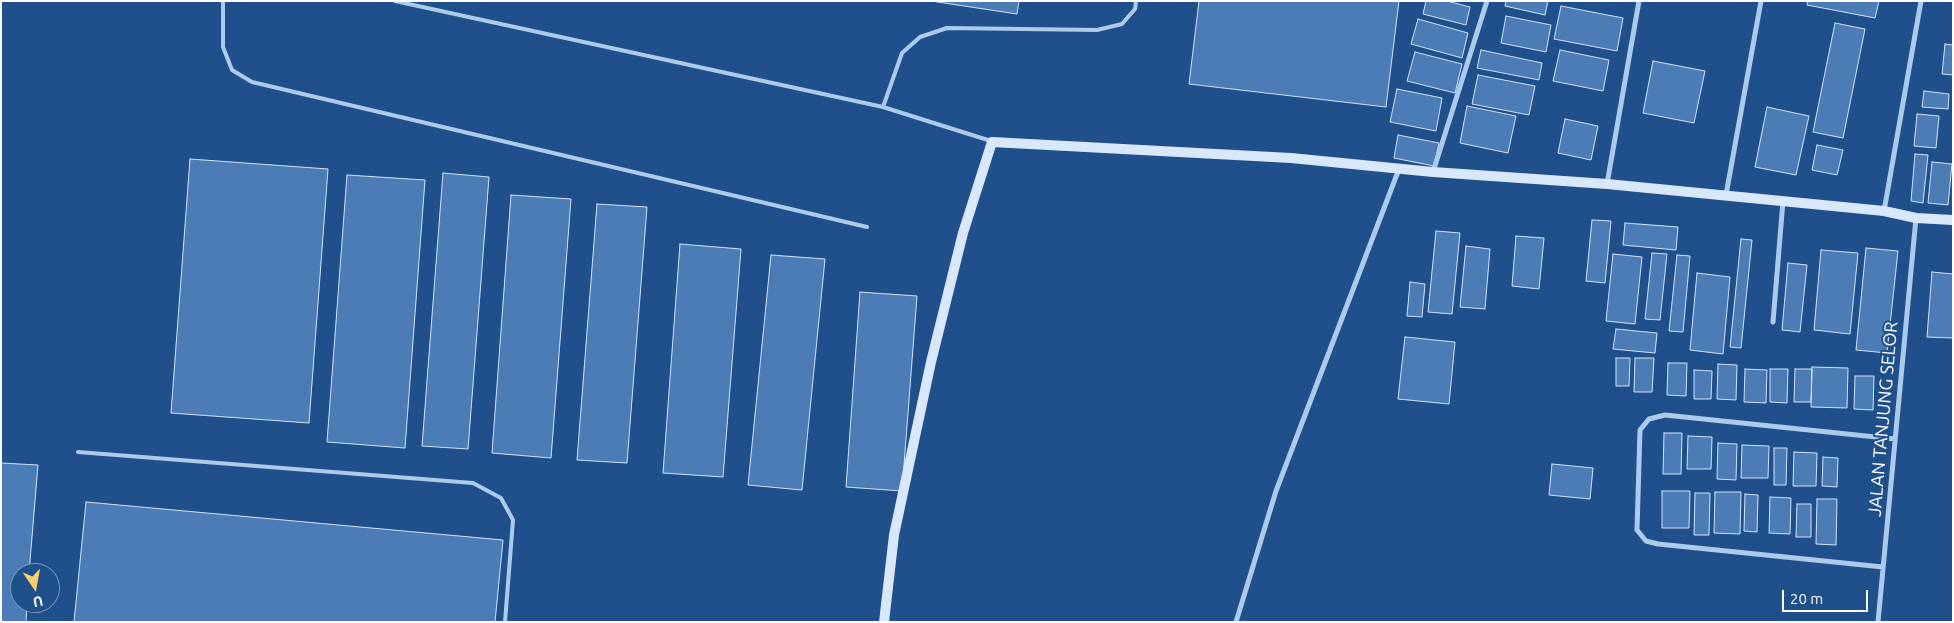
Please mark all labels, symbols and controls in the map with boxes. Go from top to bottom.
street label: JALAN TANJUNG SELOR [1864,321,1902,517]
north arrow [10,563,60,613]
scale bar [1784,580,1870,612]
text: 20 m [1790,590,1823,607]
text: U [31,593,44,611]

